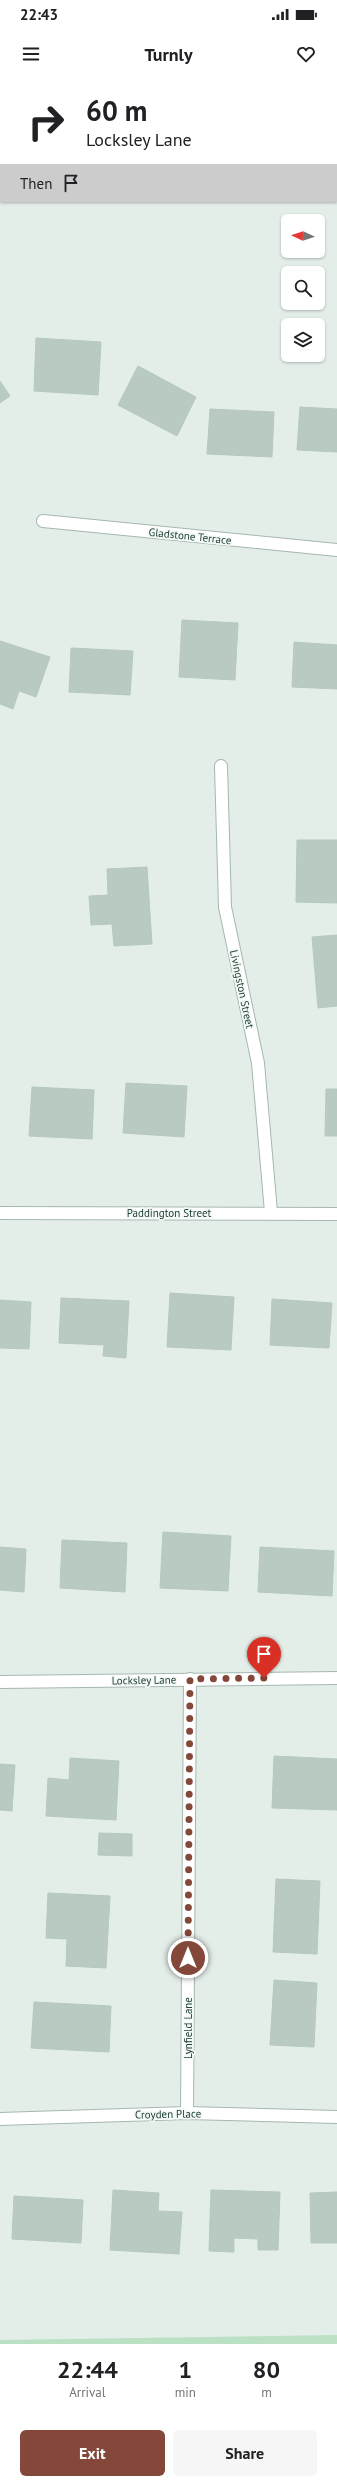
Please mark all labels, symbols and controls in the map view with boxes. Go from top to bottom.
text: 22:43 [20,5,58,24]
icon: menu [20,43,42,65]
text: Turnly [144,43,193,66]
icon: heart [295,43,317,65]
text: 60 m [86,92,147,129]
icon: right [20,96,72,148]
text: Locksley Lane [86,128,192,151]
icon: arrive [60,172,82,194]
text: Then [20,174,52,193]
north arrow [281,214,325,258]
map controls [281,214,325,362]
button: search [281,266,325,310]
button: layers [281,318,325,362]
street label: Gladstone Terrace [148,525,232,547]
street label: Livingston Street [227,948,257,1030]
street label: Paddington Street [127,1206,212,1220]
pin [247,1637,281,1678]
icon: arrive [253,1643,275,1665]
street label: Locksley Lane [112,1672,177,1688]
position arrow [167,1937,209,1979]
street label: Lynfield Lane [181,1997,195,2059]
street label: Croyden Place [135,2106,202,2122]
text: 22:44 [57,2354,118,2385]
text: 1 [179,2354,192,2385]
text: 80 [253,2354,280,2385]
text: Arrival [69,2384,106,2401]
text: min [175,2384,196,2401]
text: m [261,2384,272,2401]
button: Exit [20,2430,165,2476]
button: Share [173,2430,317,2476]

